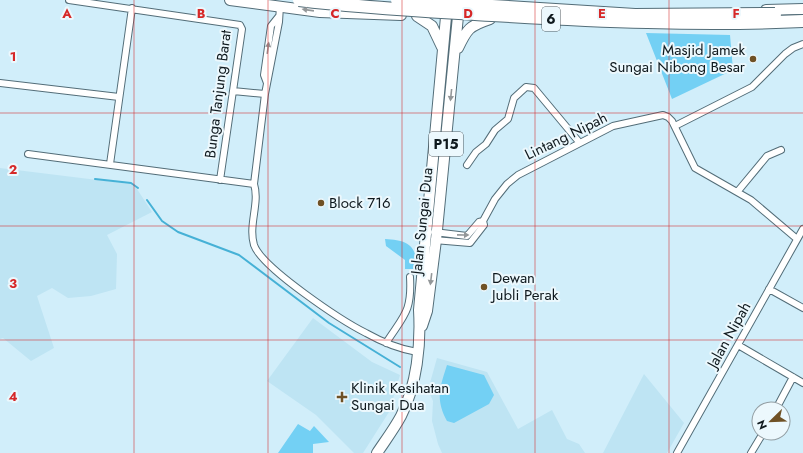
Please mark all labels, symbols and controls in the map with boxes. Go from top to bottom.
text: A [61,4,72,23]
text: B [197,4,206,23]
text: C [330,4,340,23]
text: D [463,4,473,23]
text: E [598,4,606,23]
text: F [732,4,740,23]
one-way arrow [302,7,314,13]
road number: 6 [542,7,560,31]
street label: Bunga Tanjung Barat [199,28,237,159]
place label: Masjid Jamek Sungai Nibong Besar [609,39,746,78]
one-way arrow [265,42,271,54]
text: 1 [10,47,16,66]
marker: Masjid Jamek Sungai Nibong Besar [748,54,758,64]
one-way arrow [448,89,454,101]
street label: Lintang Nipah [521,107,611,165]
road number: P15 [429,132,463,156]
text: 2 [9,160,17,179]
street label: Jalan Sungai Dua [405,167,439,277]
place label: Block 716 [329,192,391,214]
marker: Block 716 [316,198,326,208]
one-way arrow [457,231,469,238]
place label: Dewan Jubli Perak [490,267,559,306]
one-way arrow [428,273,434,285]
text: 3 [9,274,17,293]
marker: Dewan Jubli Perak [479,282,489,292]
street label: Jalan Nipah [701,298,756,374]
place label: Klinik Kesihatan Sungai Dua [351,377,449,416]
text: 4 [8,387,18,406]
marker: Klinik Kesihatan Sungai Dua [336,391,348,403]
north arrow [751,401,791,441]
text: N [753,418,771,432]

